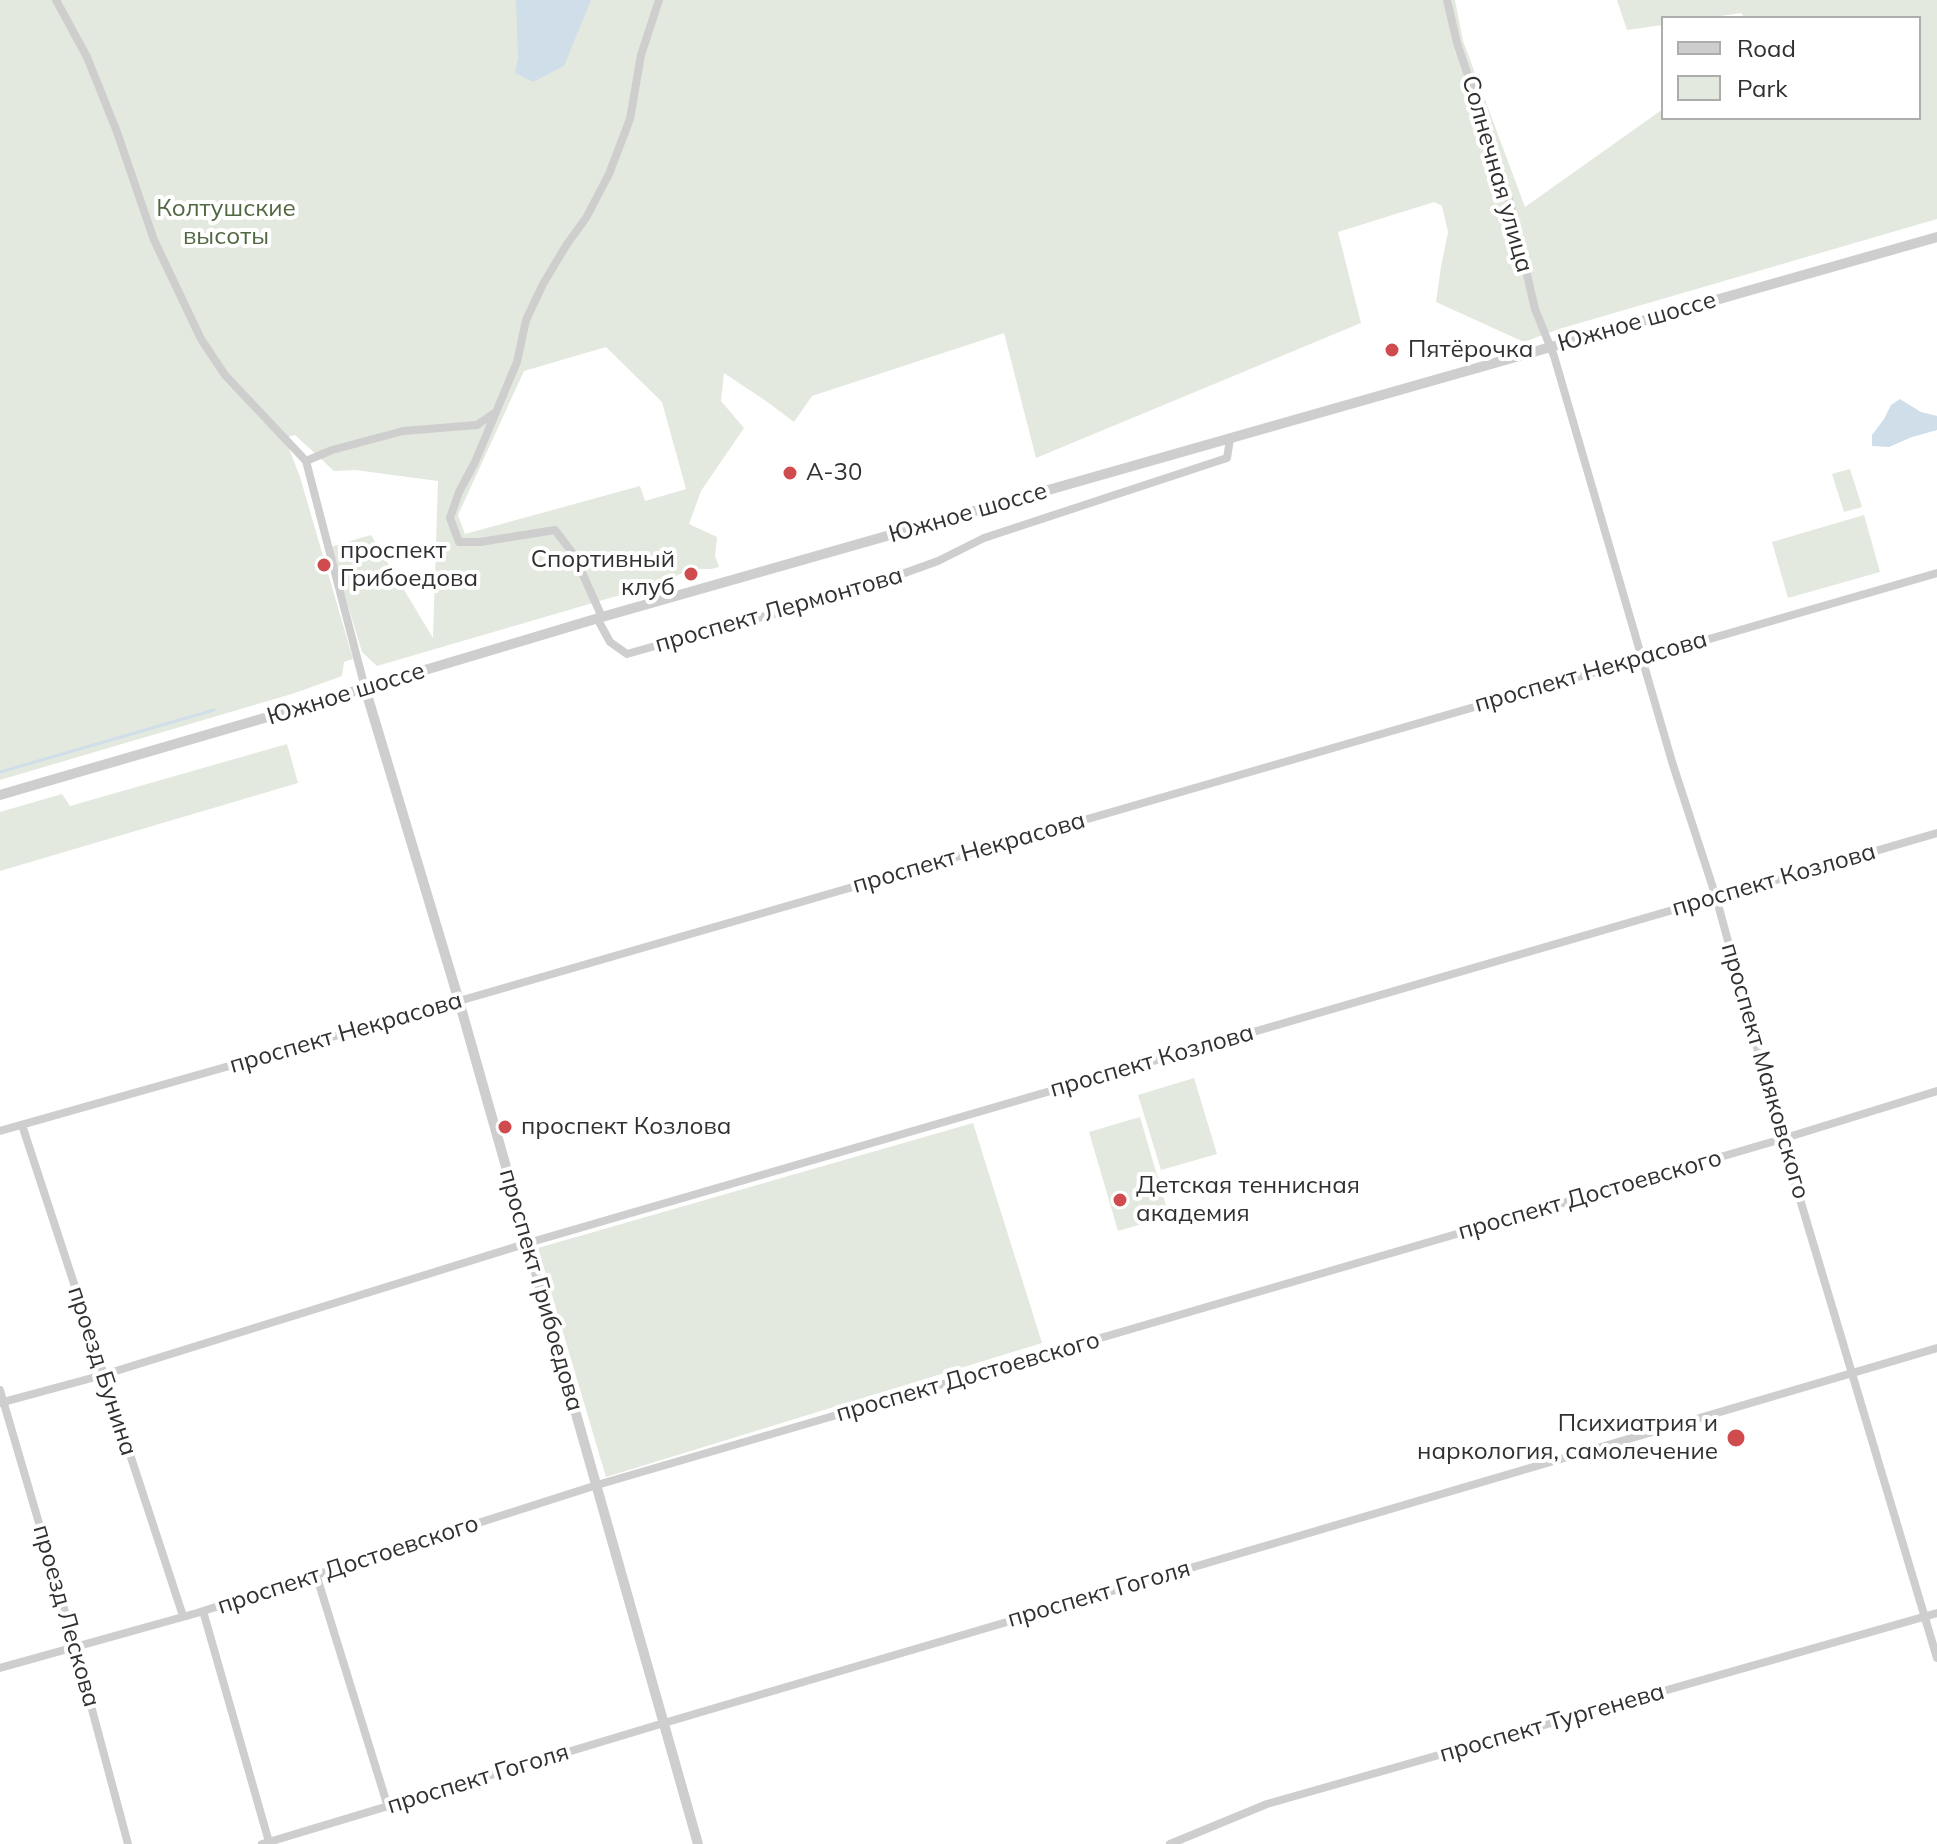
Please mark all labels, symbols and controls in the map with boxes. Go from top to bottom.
legend [1661,16,1921,120]
text: Road [1737,33,1796,63]
street label: Солнечная улица [1455,72,1539,276]
text: Park [1737,73,1788,103]
park label: Колтушские высоты [156,195,296,251]
street label: Южное шоссе [1555,286,1719,358]
place label: Пятёрочка [1408,336,1533,364]
marker: Пятёрочка [1383,341,1401,359]
place label: А-30 [806,459,862,487]
marker: А-30 [781,464,799,482]
street label: Южное шоссе [886,477,1050,549]
place label: проспект Грибоедова [340,537,478,593]
place label: Спортивный клуб [531,546,675,602]
marker: проспект Грибоедова [315,556,333,574]
street label: проспект Лермонтова [652,561,906,659]
marker: Спортивный клуб [682,565,700,583]
street label: проспект Некрасова [1471,625,1711,719]
street label: Южное шоссе [264,656,428,732]
street label: проспект Некрасова [849,806,1089,900]
street label: проспект Козлова [1669,837,1879,923]
street label: проспект Маяковского [1715,940,1815,1202]
street label: проспект Некрасова [226,986,466,1080]
street label: проспект Козлова [1047,1018,1257,1104]
place label: проспект Козлова [521,1113,731,1141]
marker: проспект Козлова [496,1118,514,1136]
street label: проспект Достоевского [1455,1144,1725,1246]
street label: проспект Грибоедова [493,1166,589,1414]
place label: Детская теннисная академия [1136,1172,1360,1228]
marker: Детская теннисная академия [1111,1191,1129,1209]
street label: проезд Бунина [61,1283,143,1459]
street label: проспект Достоевского [833,1326,1103,1428]
place label: Психиатрия и наркология, самолечение [1417,1410,1718,1466]
marker: Психиатрия и наркология, самолечение [1725,1427,1747,1449]
street label: проспект Достоевского [214,1509,482,1621]
street label: проезд Лескова [26,1522,106,1710]
street label: проспект Гоголя [1004,1554,1194,1634]
street label: проспект Тургенева [1436,1677,1668,1769]
street label: проспект Гоголя [384,1738,572,1820]

